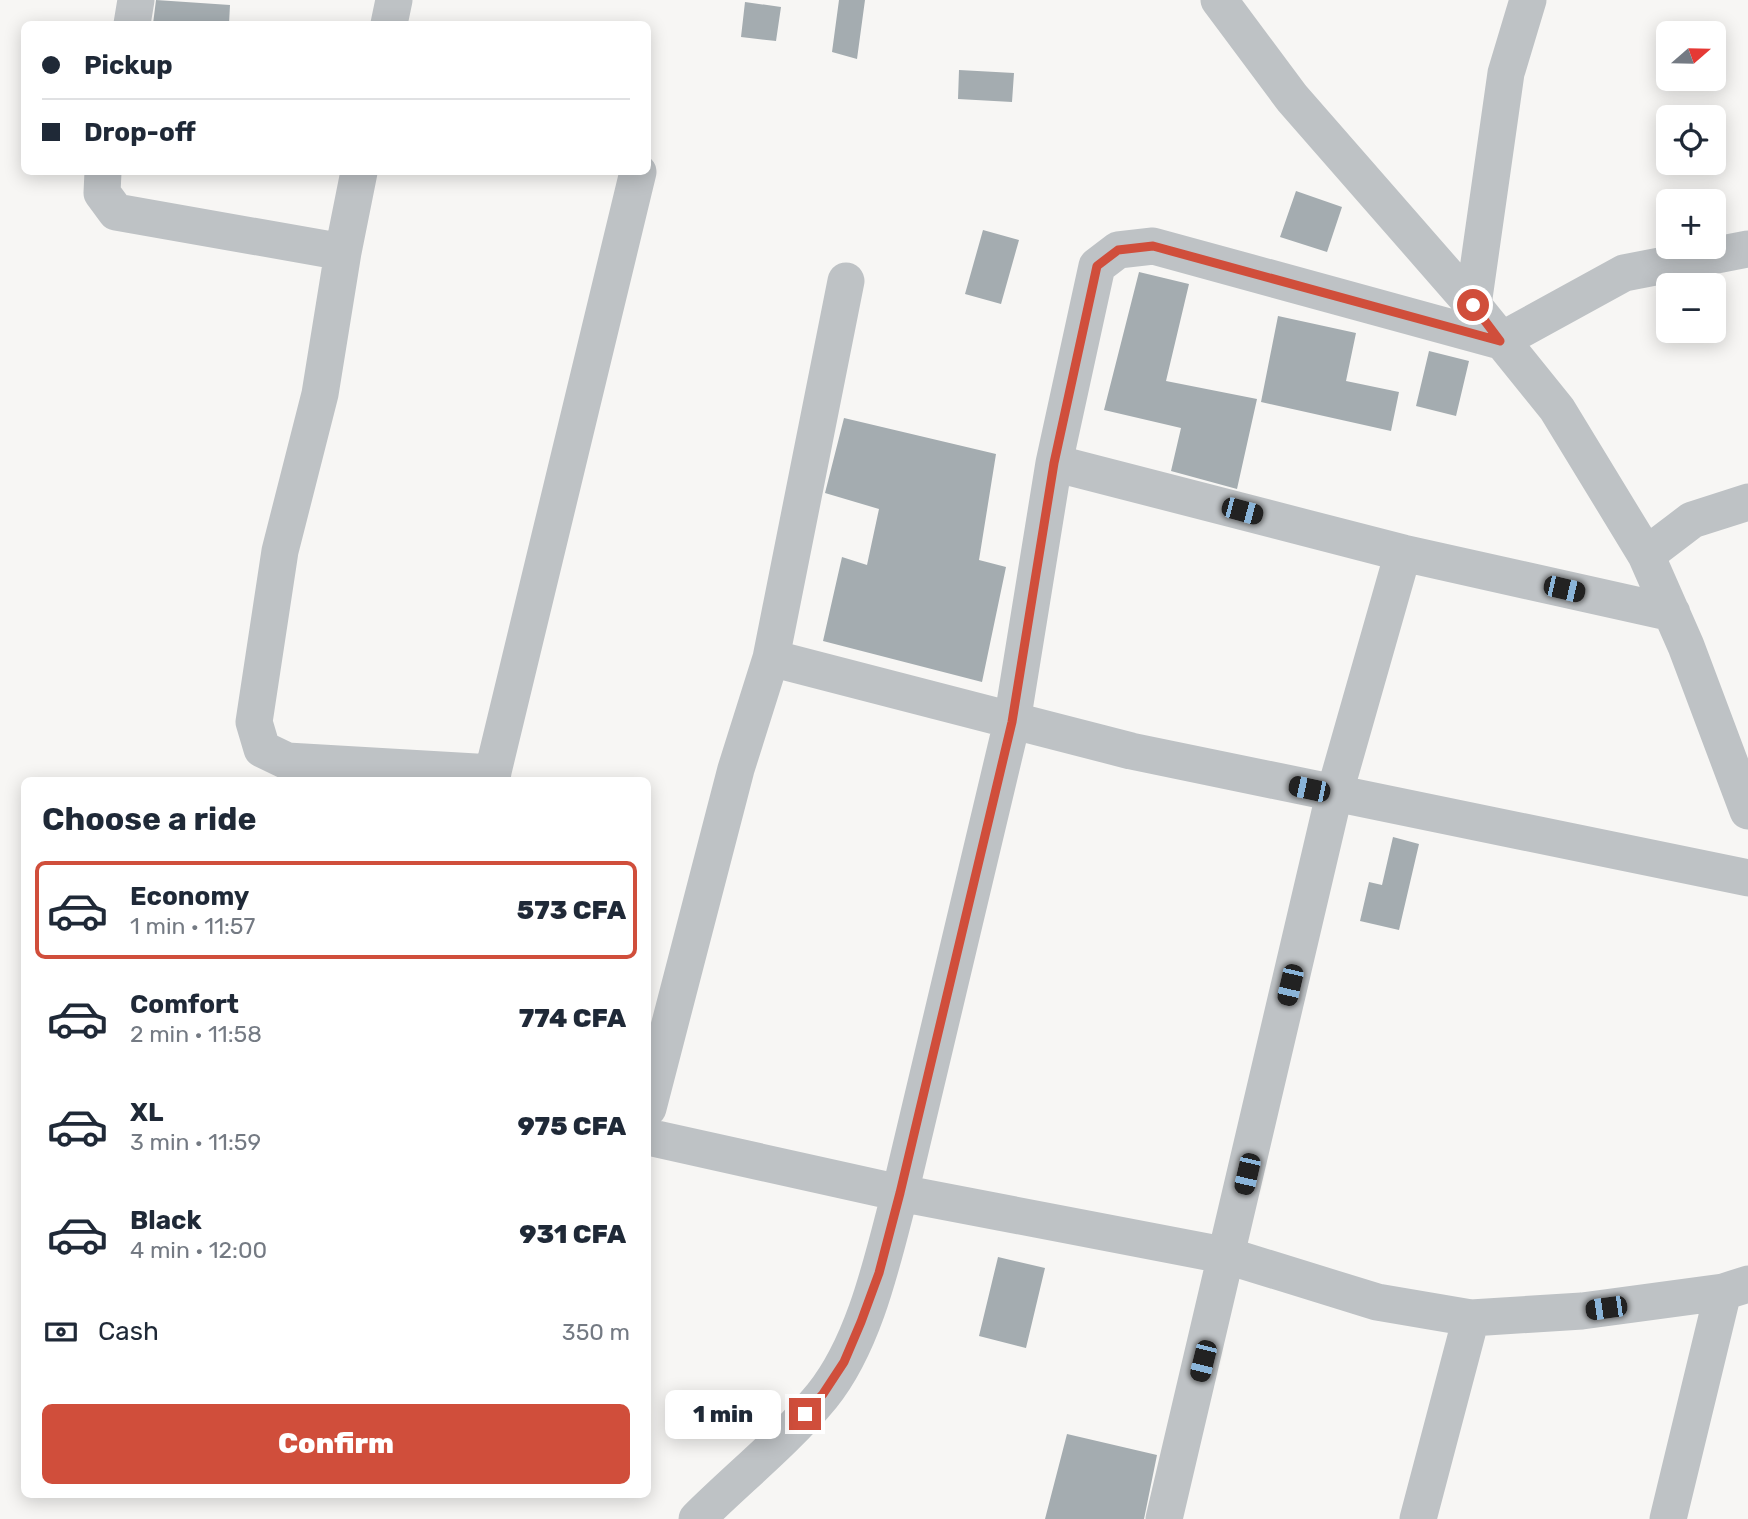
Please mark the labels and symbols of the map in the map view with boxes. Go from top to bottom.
north arrow [1656,21,1726,91]
route start [1457,289,1489,321]
car [1219,495,1266,527]
car [1542,574,1587,604]
car [1287,774,1332,804]
car [1276,962,1305,1008]
car [1233,1151,1262,1197]
car [1584,1295,1629,1321]
car [1188,1338,1219,1384]
callout: 1 min [665,1390,780,1438]
route end [789,1398,821,1430]

